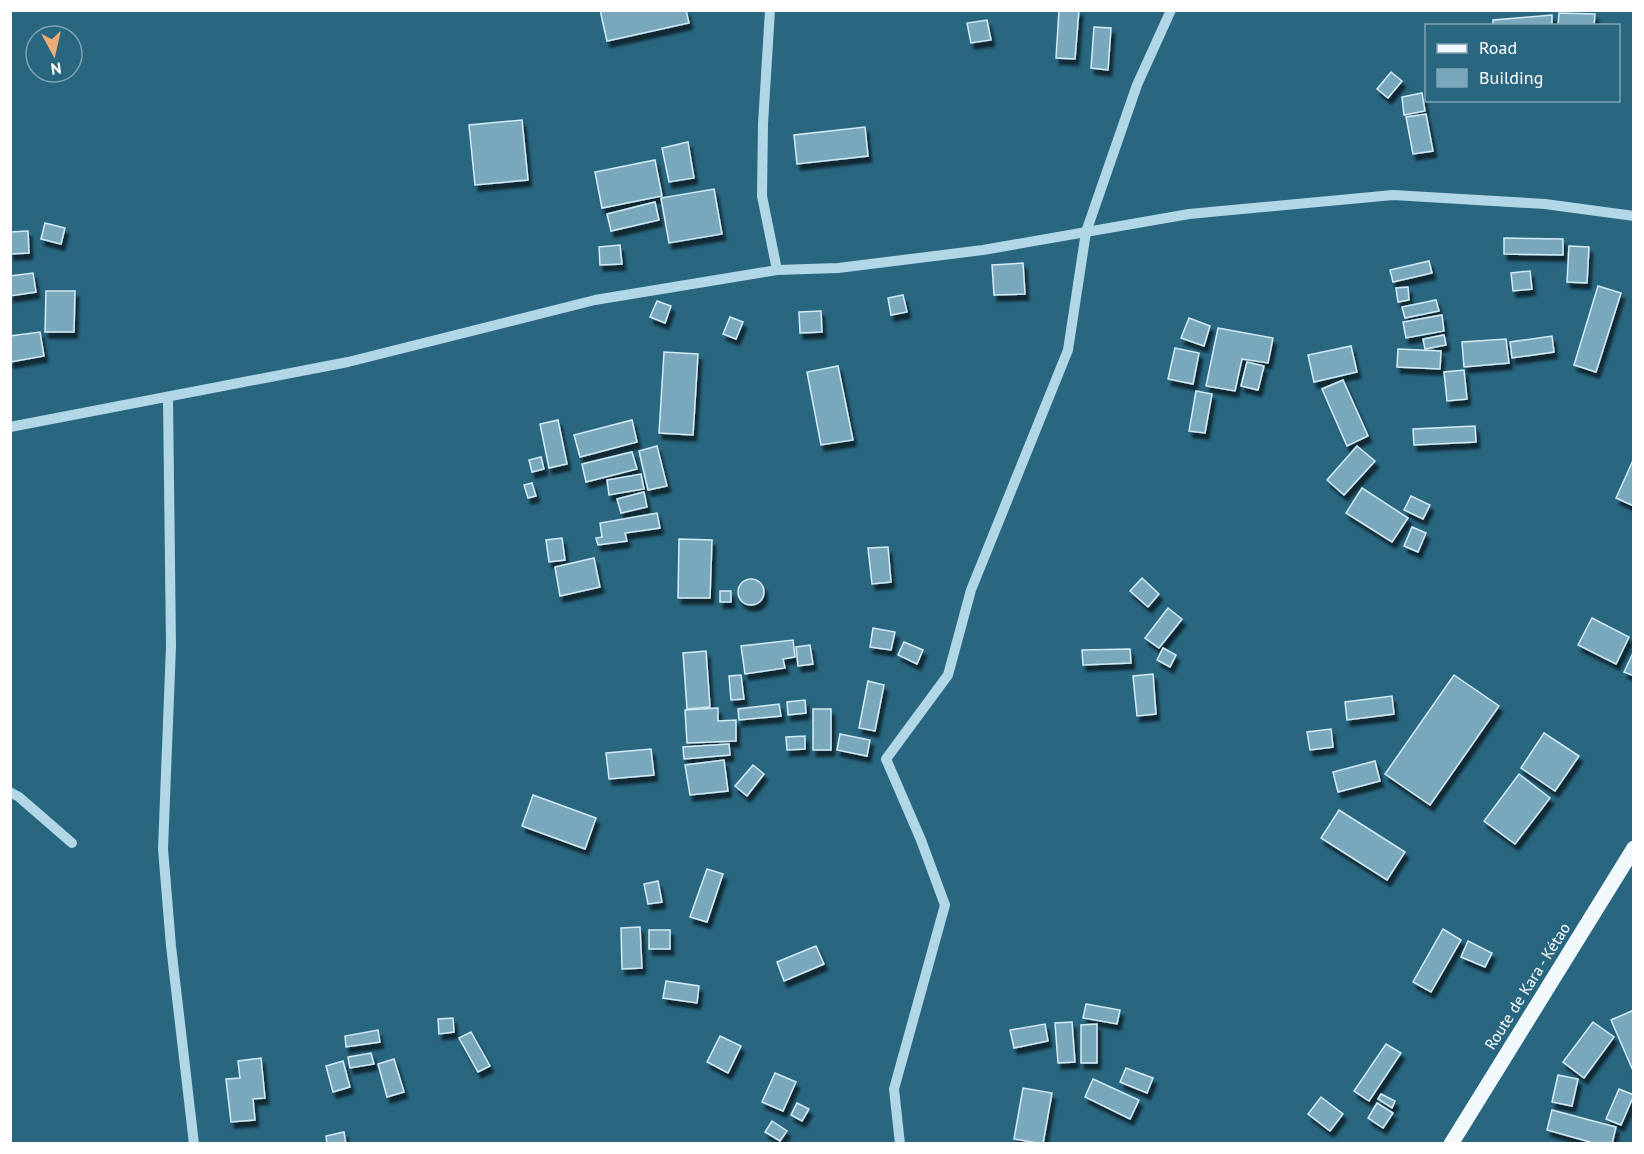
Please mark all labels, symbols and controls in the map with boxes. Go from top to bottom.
north arrow [24,24,84,84]
legend [1425,24,1620,102]
text: Road [1479,36,1517,59]
text: N [49,58,63,79]
text: Building [1479,66,1543,89]
street label: Route de Kara - Kétao [1480,919,1574,1053]

